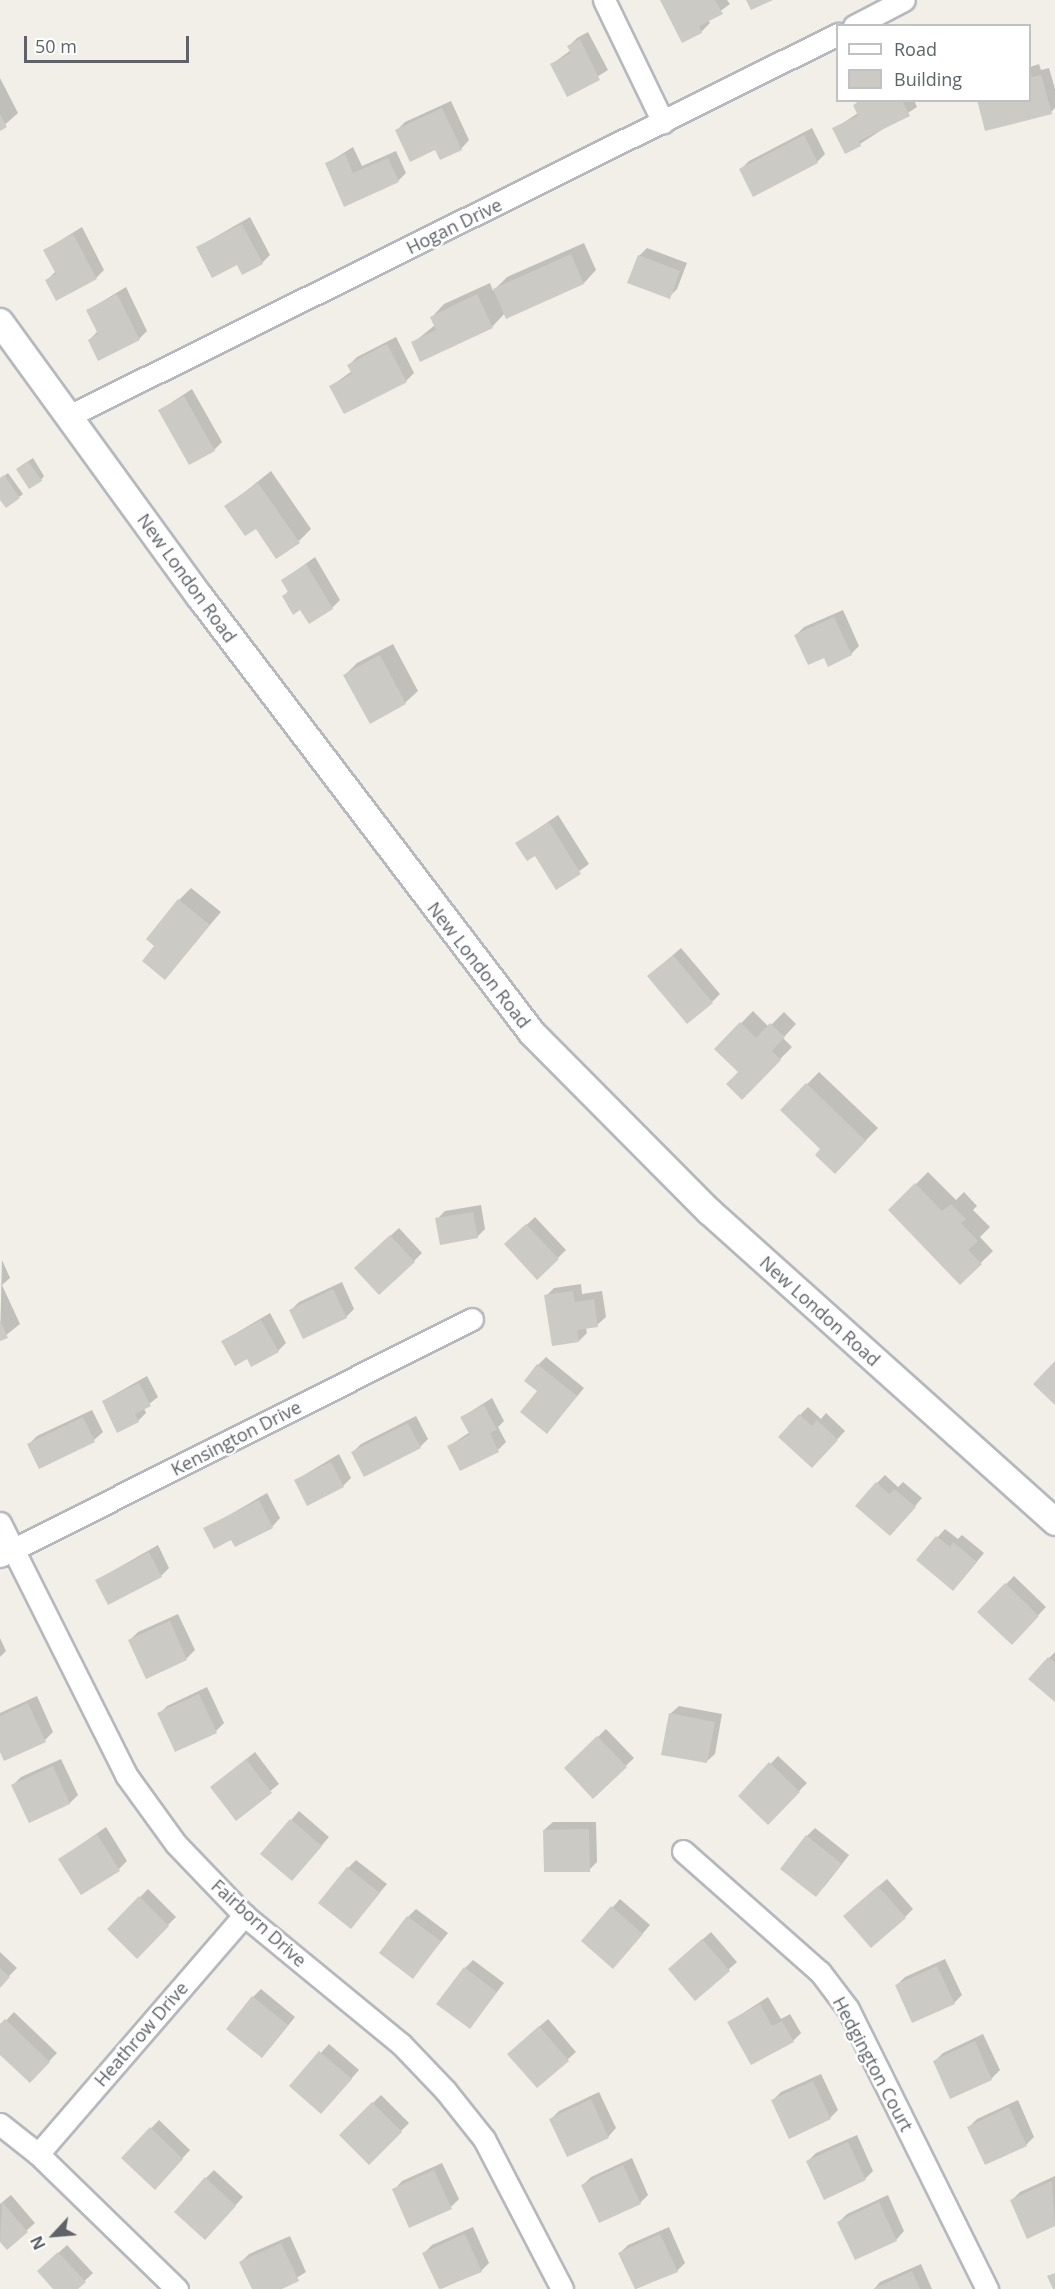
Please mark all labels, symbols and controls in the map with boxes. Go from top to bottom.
scale bar [27,24,192,62]
legend [836,24,1031,102]
text: 50 m [35,34,77,58]
text: Road [894,37,937,61]
text: Building [894,67,962,91]
street label: Hogan Drive [403,194,505,258]
street label: New London Road [133,509,241,647]
street label: New London Road [423,898,535,1032]
street label: New London Road [756,1251,884,1371]
street label: Kensington Drive [167,1396,305,1480]
street label: Fairborn Drive [207,1875,311,1971]
street label: Heathrow Drive [90,1977,192,2091]
street label: Hedgington Court [828,1993,918,2135]
north arrow [24,2205,84,2265]
text: N [25,2232,51,2254]

